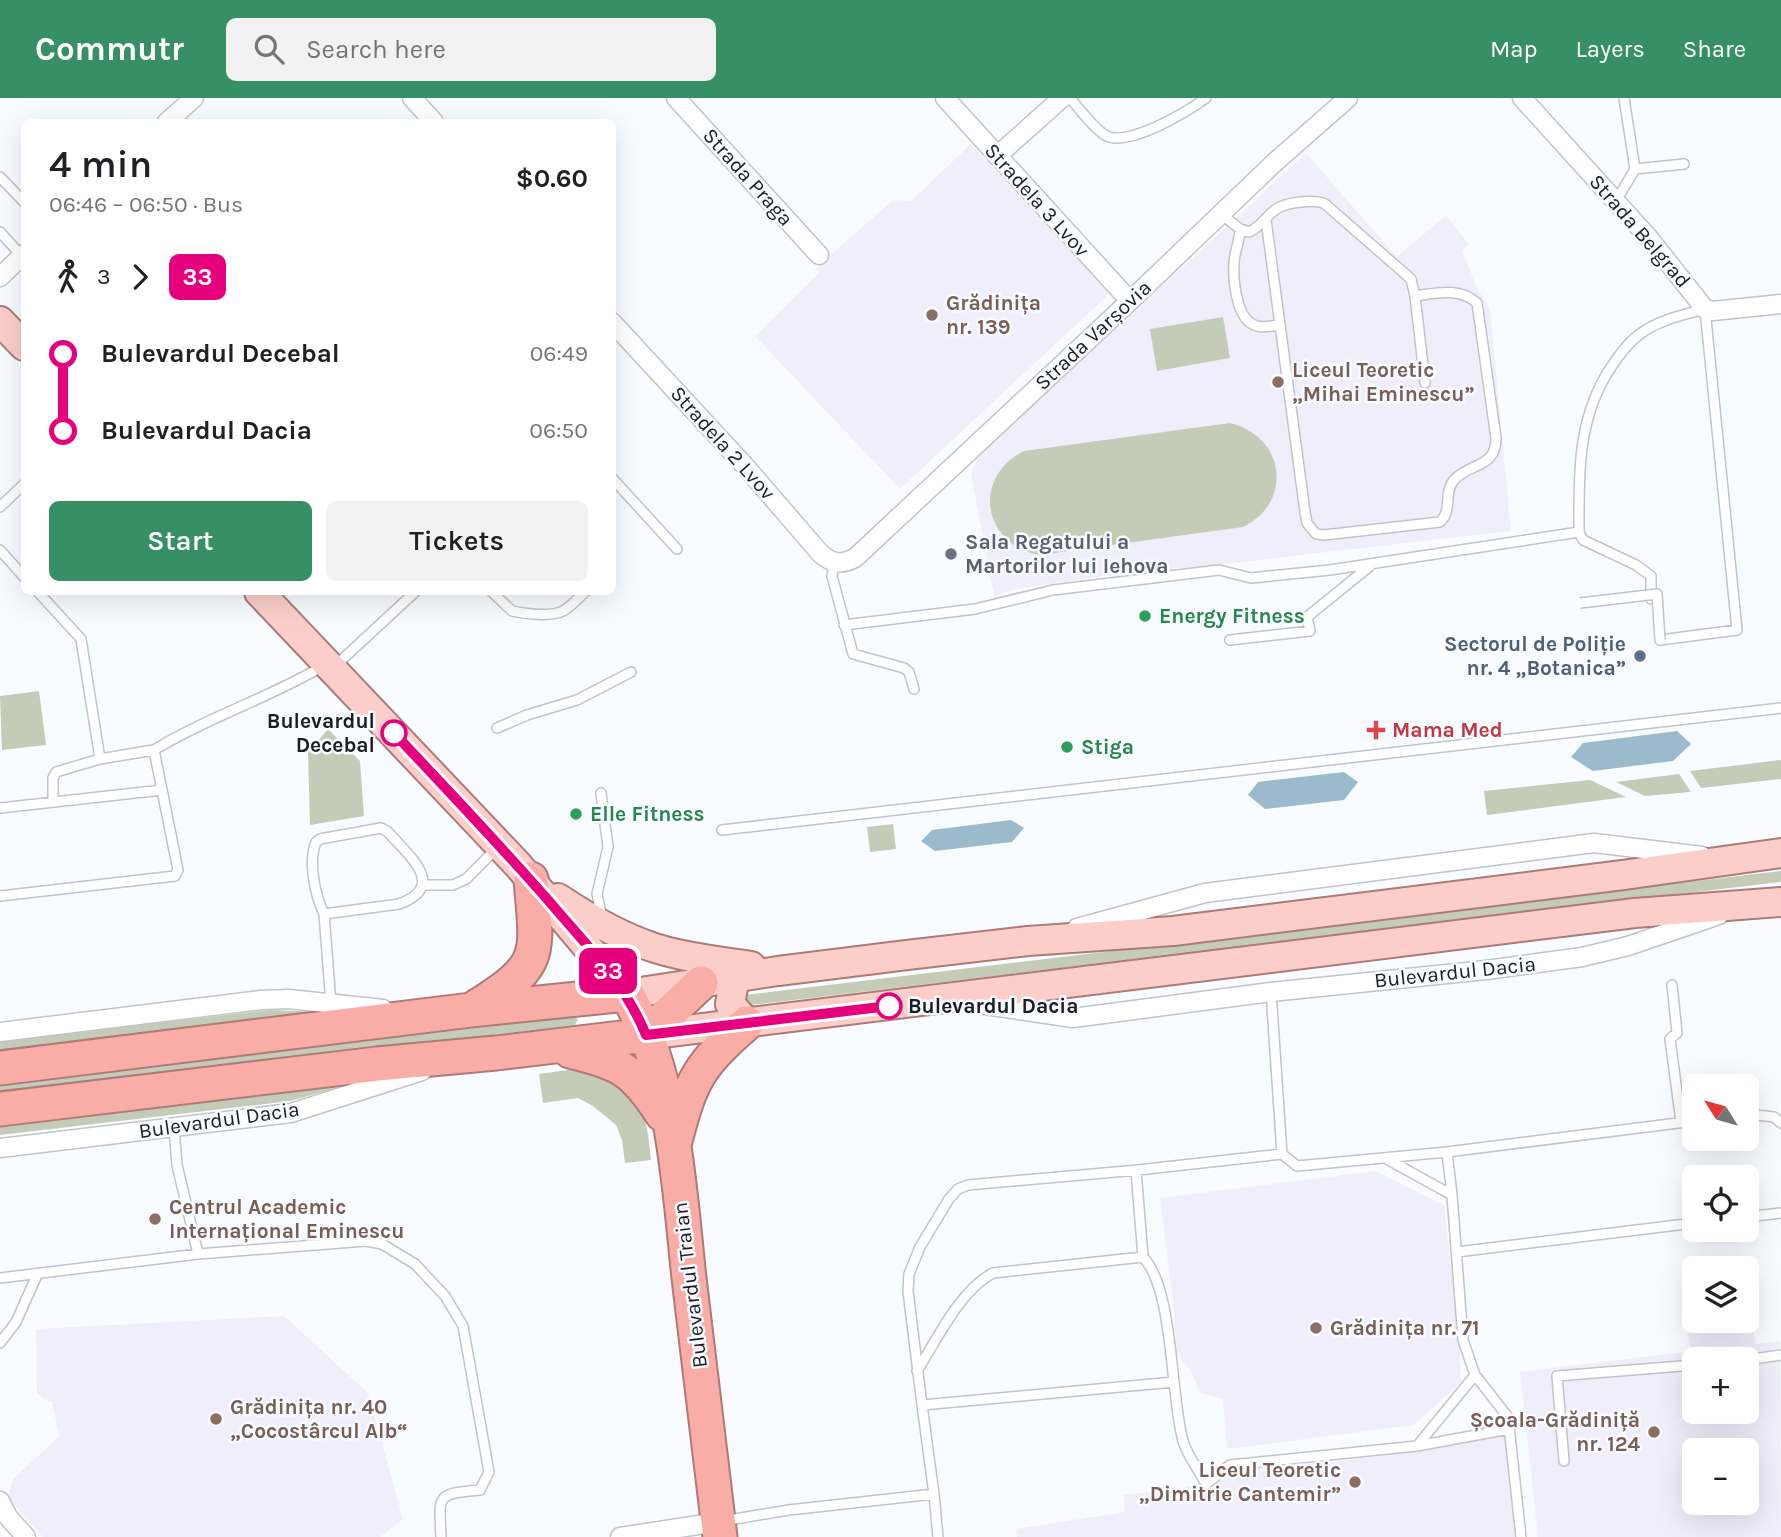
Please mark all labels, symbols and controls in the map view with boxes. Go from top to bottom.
search box [226,18,716,81]
text: Commutr [35,30,184,68]
icon: search [250,30,288,68]
text: Search here [306,34,446,65]
text: Map [1490,35,1538,63]
text: Layers [1576,35,1645,63]
text: Share [1683,35,1746,63]
street label: Strada Praga [698,123,798,231]
street label: Stradela 3 Lvov [980,138,1095,262]
text: 4 min [49,142,152,187]
text: $0.60 [516,163,588,194]
street label: Strada Belgrad [1584,170,1696,292]
text: 06:46 – 06:50 · Bus [49,191,243,218]
icon: walk [49,258,87,296]
icon: forward [121,258,159,296]
text: 3 [97,263,111,290]
text: 33 [183,263,212,291]
street label: Strada Varșovia [1030,275,1156,395]
place label: Grădinița nr. 139 [946,291,1041,339]
marker: Grădinița nr. 139 [924,307,940,323]
text: Bulevardul Decebal [101,338,340,369]
text: 06:49 [530,340,588,367]
place label: Liceul Teoretic „Mihai Eminescu” [1292,358,1475,406]
marker: Liceul Teoretic „Mihai Eminescu” [1270,374,1286,390]
street label: Stradela 2 Lvov [666,381,781,505]
text: Bulevardul Dacia [101,415,312,446]
text: 06:50 [529,417,588,444]
button: Start [49,501,312,581]
button: Tickets [326,501,588,581]
place label: Sala Regatului a Martorilor lui Iehova [965,530,1168,578]
marker: Sala Regatului a Martorilor lui Iehova [943,546,959,562]
place label: Energy Fitness [1159,604,1305,628]
marker: Energy Fitness [1137,608,1153,624]
place label: Sectorul de Poliție nr. 4 „Botanica” [1444,632,1626,680]
marker: Sectorul de Poliție nr. 4 „Botanica” [1632,648,1648,664]
place label: Bulevardul Decebal [267,709,375,757]
place label: Mama Med [1392,718,1503,742]
marker: Bulevardul Decebal [381,720,407,746]
marker: Mama Med [1366,720,1386,740]
place label: Stiga [1081,735,1134,759]
marker: Stiga [1059,739,1075,755]
place label: Elle Fitness [590,802,705,826]
marker: Elle Fitness [568,806,584,822]
line badge: 33 [576,948,640,994]
street label: Bulevardul Dacia [1373,952,1537,992]
text: 33 [593,957,623,985]
marker: Bulevardul Dacia [876,993,902,1019]
place label: Bulevardul Dacia [908,994,1079,1018]
north arrow [1682,1074,1759,1152]
map controls [1682,1074,1759,1515]
street label: Bulevardul Dacia [137,1097,301,1143]
button: locate [1682,1165,1759,1242]
place label: Centrul Academic Internațional Eminescu [169,1195,404,1243]
street label: Bulevardul Traian [668,1201,712,1369]
marker: Centrul Academic Internațional Eminescu [147,1211,163,1227]
button: layers [1682,1256,1759,1333]
place label: Grădinița nr. 71 [1330,1316,1479,1340]
marker: Grădinița nr. 71 [1308,1320,1324,1336]
button: + [1682,1347,1759,1424]
place label: Grădinița nr. 40 „Cocostârcul Alb“ [230,1395,408,1443]
place label: Școala-Grădiniță nr. 124 [1470,1408,1641,1456]
marker: Grădinița nr. 40 „Cocostârcul Alb“ [208,1411,224,1427]
marker: Școala-Grădiniță nr. 124 [1646,1424,1662,1440]
button: − [1682,1438,1759,1515]
place label: Liceul Teoretic „Dimitrie Cantemir” [1139,1458,1341,1506]
marker: Liceul Teoretic „Dimitrie Cantemir” [1347,1474,1363,1490]

